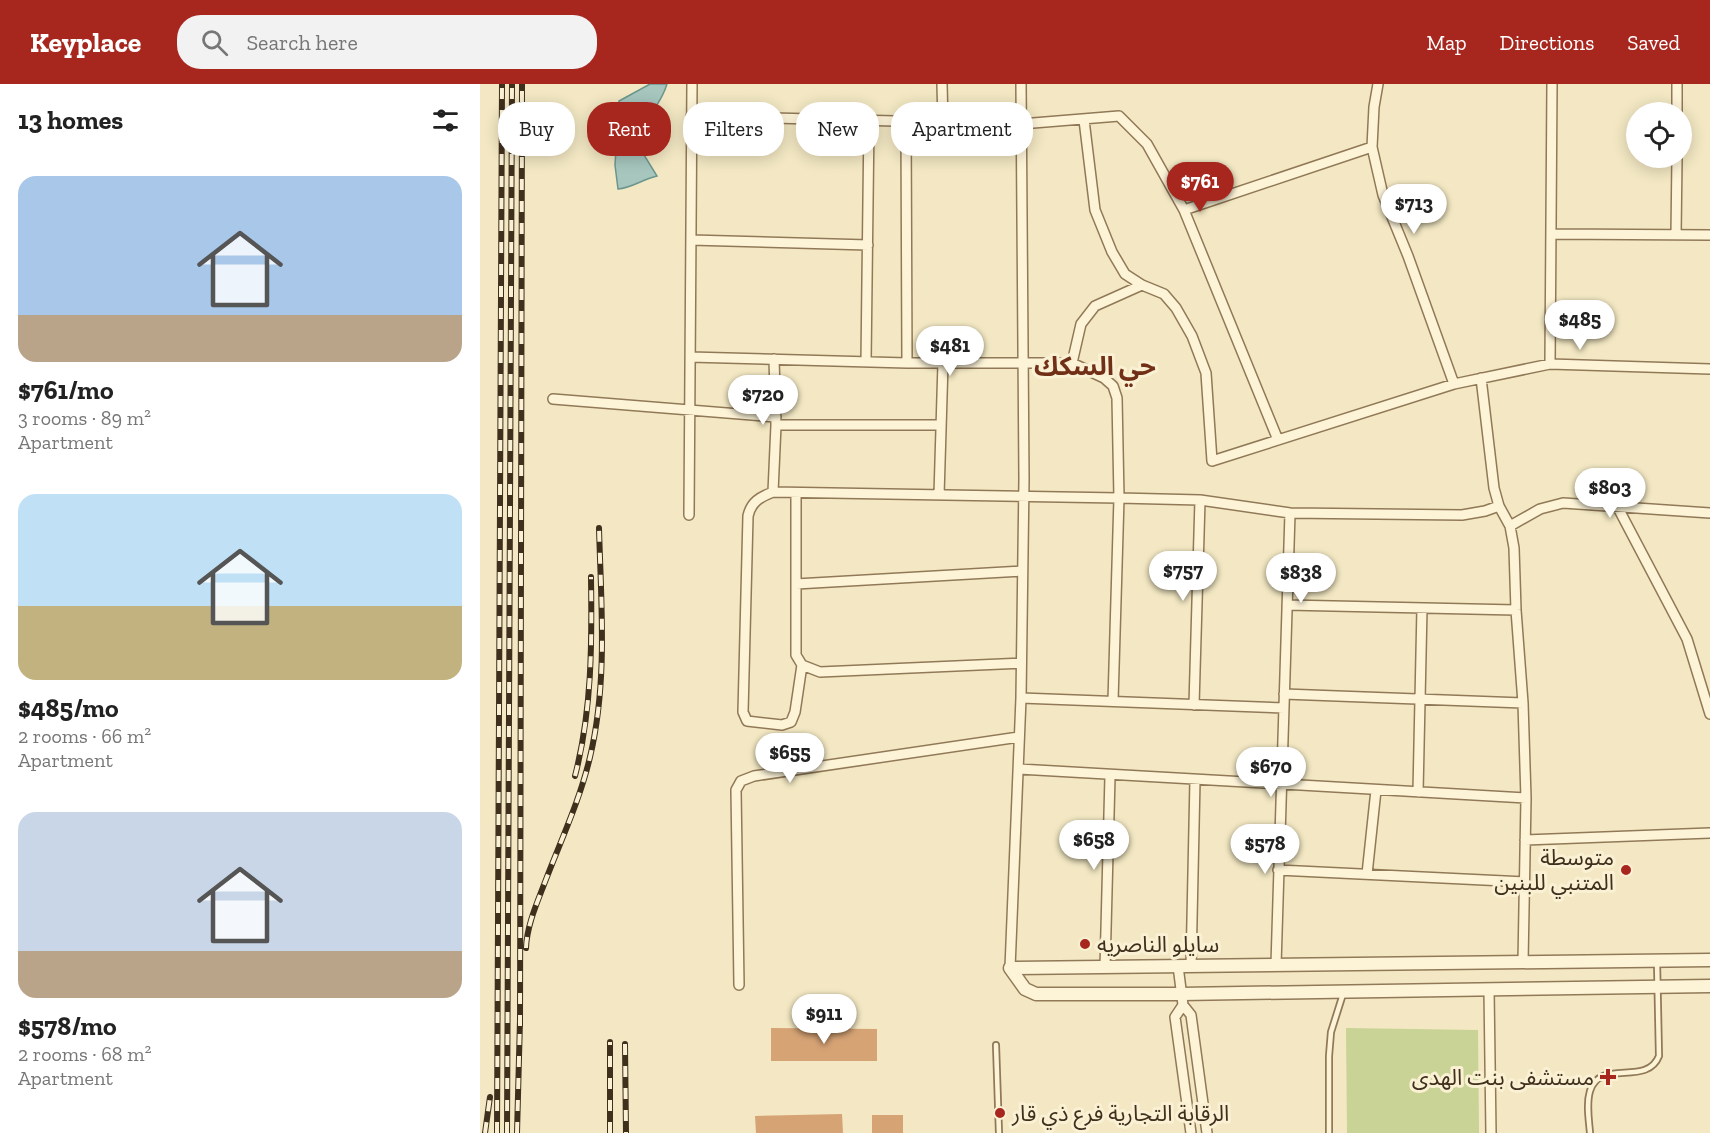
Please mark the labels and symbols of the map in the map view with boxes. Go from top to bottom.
pin: $761 [1164,162,1236,213]
pin: $713 [1378,184,1450,235]
pin: $485 [1544,300,1616,351]
pin: $481 [914,326,986,377]
district label: حي السكك [1034,350,1156,387]
pin: $720 [727,375,799,426]
pin: $803 [1574,468,1646,519]
pin: $757 [1147,551,1219,602]
pin: $838 [1265,553,1337,604]
pin: $655 [754,733,826,784]
pin: $670 [1235,747,1307,798]
pin: $658 [1058,820,1130,871]
pin: $578 [1229,824,1301,875]
place label: متوسطة المتنبي للبنين [1494,844,1614,899]
marker: متوسطة المتنبي للبنين [1619,863,1633,877]
place label: سايلو الناصريه [1097,931,1219,958]
marker: سايلو الناصريه [1078,937,1092,951]
pin: $911 [788,994,860,1045]
place label: مستشفى بنت الهدى [1412,1064,1594,1091]
marker: مستشفى بنت الهدى [1599,1068,1617,1086]
place label: الرقابة التجارية فرع ذي قار [1011,1100,1229,1130]
marker: الرقابة التجارية فرع ذي قار [993,1106,1007,1120]

